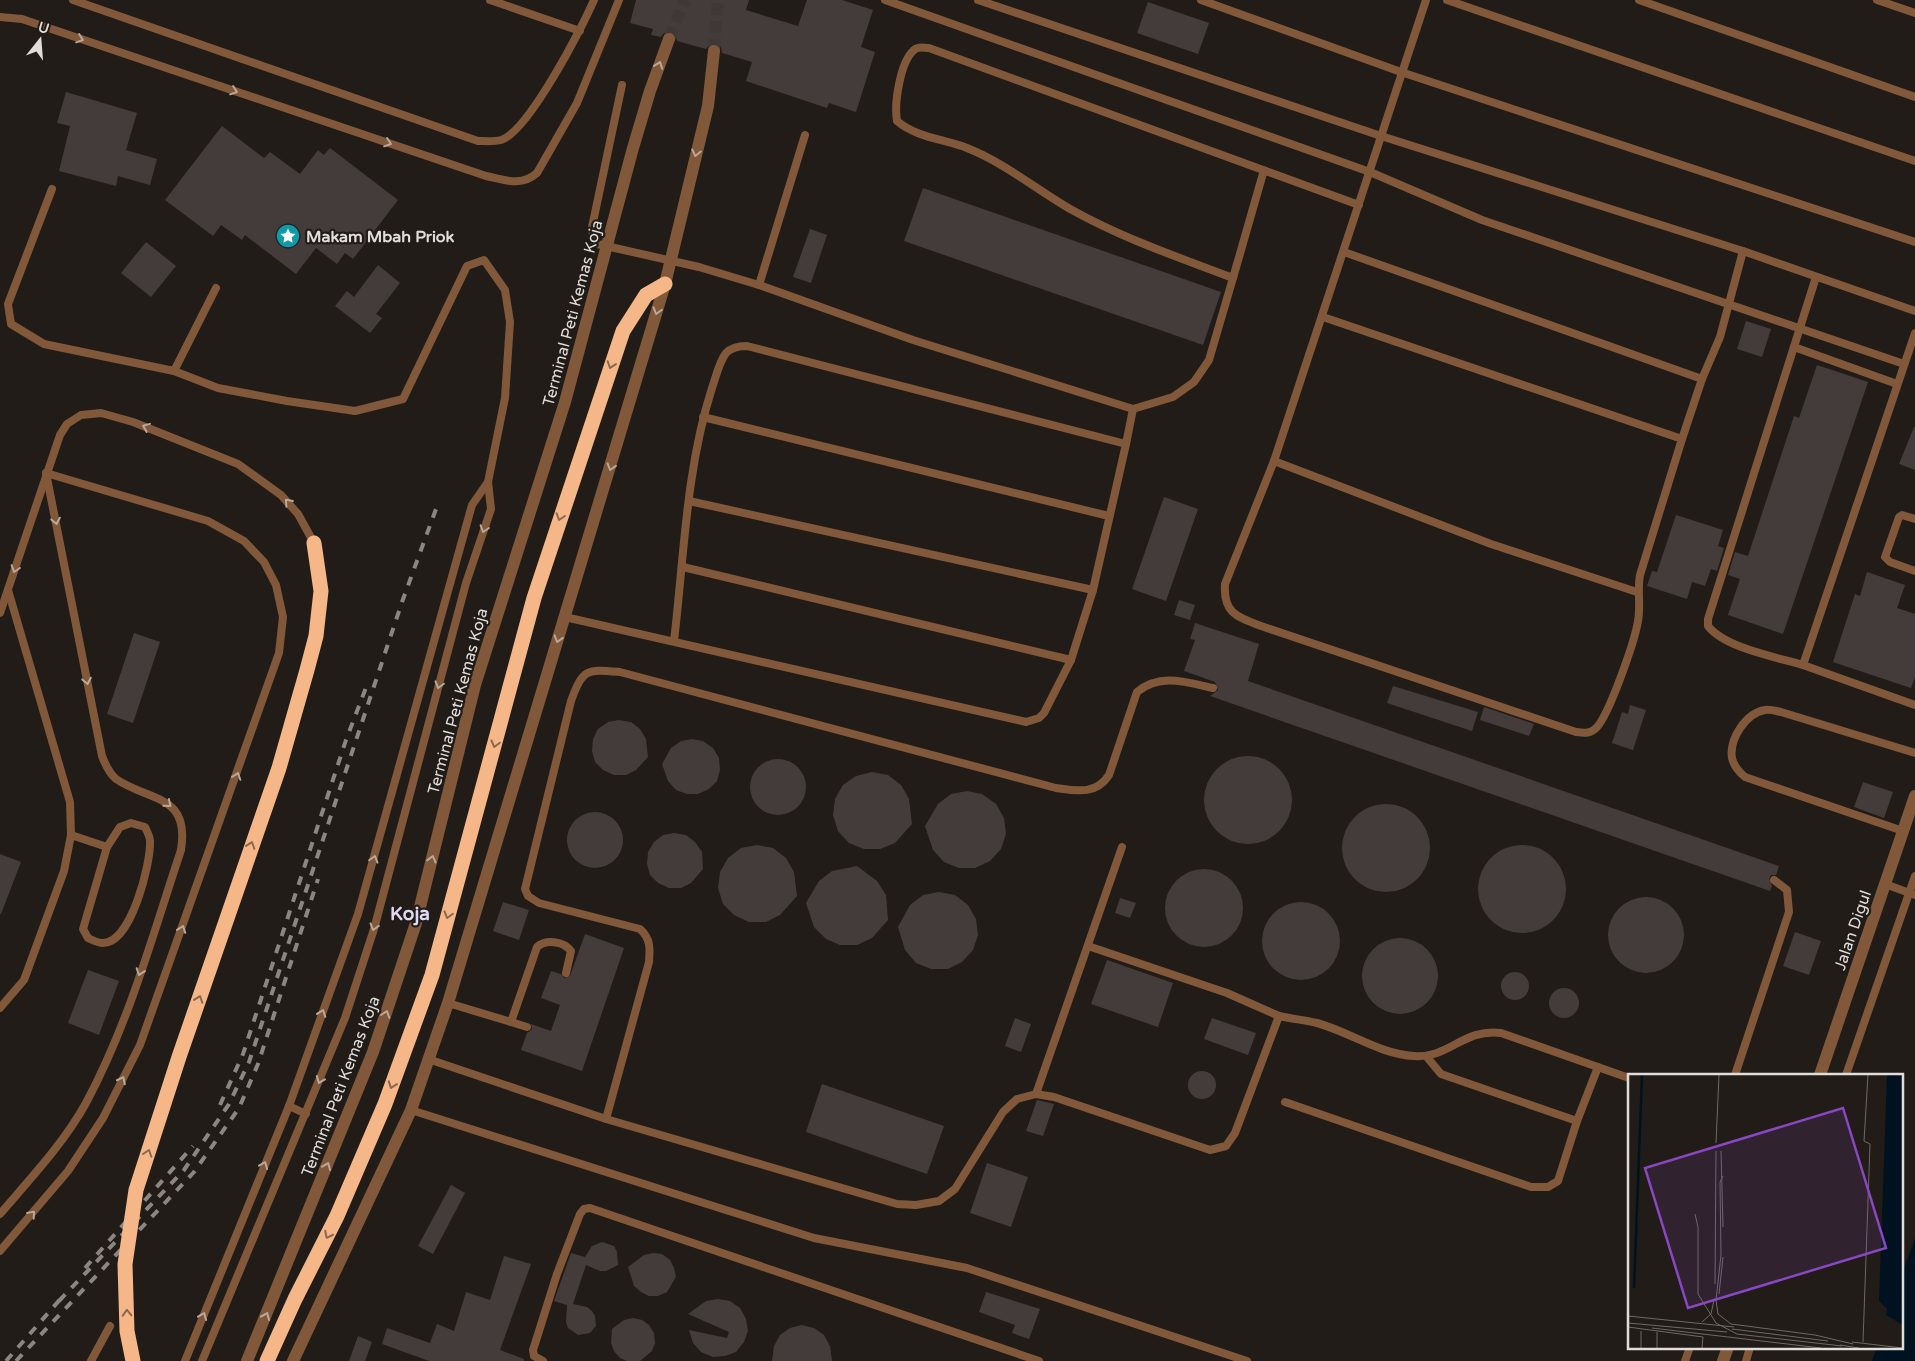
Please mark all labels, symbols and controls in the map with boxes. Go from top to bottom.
north arrow [15,15,65,65]
text: U [36,18,51,38]
one-way arrow [76,33,84,43]
one-way arrow [653,61,663,70]
one-way arrow [230,85,238,95]
one-way arrow [384,137,392,147]
one-way arrow [691,149,702,158]
street label: Terminal Peti Kemas Koja [538,218,607,409]
place icon: Makam Mbah Priok [275,223,301,249]
place label: Makam Mbah Priok [306,227,455,247]
one-way arrow [652,307,663,315]
one-way arrow [607,361,617,369]
one-way arrow [142,423,150,433]
one-way arrow [607,462,617,470]
one-way arrow [284,499,293,508]
one-way arrow [556,512,566,521]
one-way arrow [50,517,60,526]
one-way arrow [480,525,490,533]
one-way arrow [10,565,20,573]
street label: Terminal Peti Kemas Koja [423,606,492,797]
one-way arrow [554,634,564,642]
one-way arrow [81,676,92,685]
one-way arrow [434,681,444,689]
one-way arrow [490,740,501,749]
one-way arrow [231,772,241,781]
one-way arrow [163,799,172,808]
one-way arrow [245,841,255,850]
one-way arrow [426,854,437,863]
one-way arrow [368,856,378,864]
street label: Jalan Digul [1830,888,1876,973]
district label: Koja [390,903,430,926]
one-way arrow [444,910,454,918]
one-way arrow [370,922,380,931]
one-way arrow [176,925,186,934]
one-way arrow [135,967,145,976]
street label: Terminal Peti Kemas Koja [297,993,385,1180]
one-way arrow [193,995,203,1003]
one-way arrow [316,1010,326,1018]
one-way arrow [380,1011,390,1019]
inset map [1628,1074,1902,1348]
one-way arrow [315,1075,326,1084]
one-way arrow [116,1076,127,1085]
one-way arrow [388,1081,398,1089]
one-way arrow [142,1149,152,1158]
one-way arrow [258,1161,269,1170]
one-way arrow [321,1162,331,1171]
one-way arrow [26,1211,34,1220]
one-way arrow [324,1229,334,1238]
one-way arrow [121,1309,132,1317]
one-way arrow [197,1312,207,1321]
one-way arrow [259,1312,270,1321]

